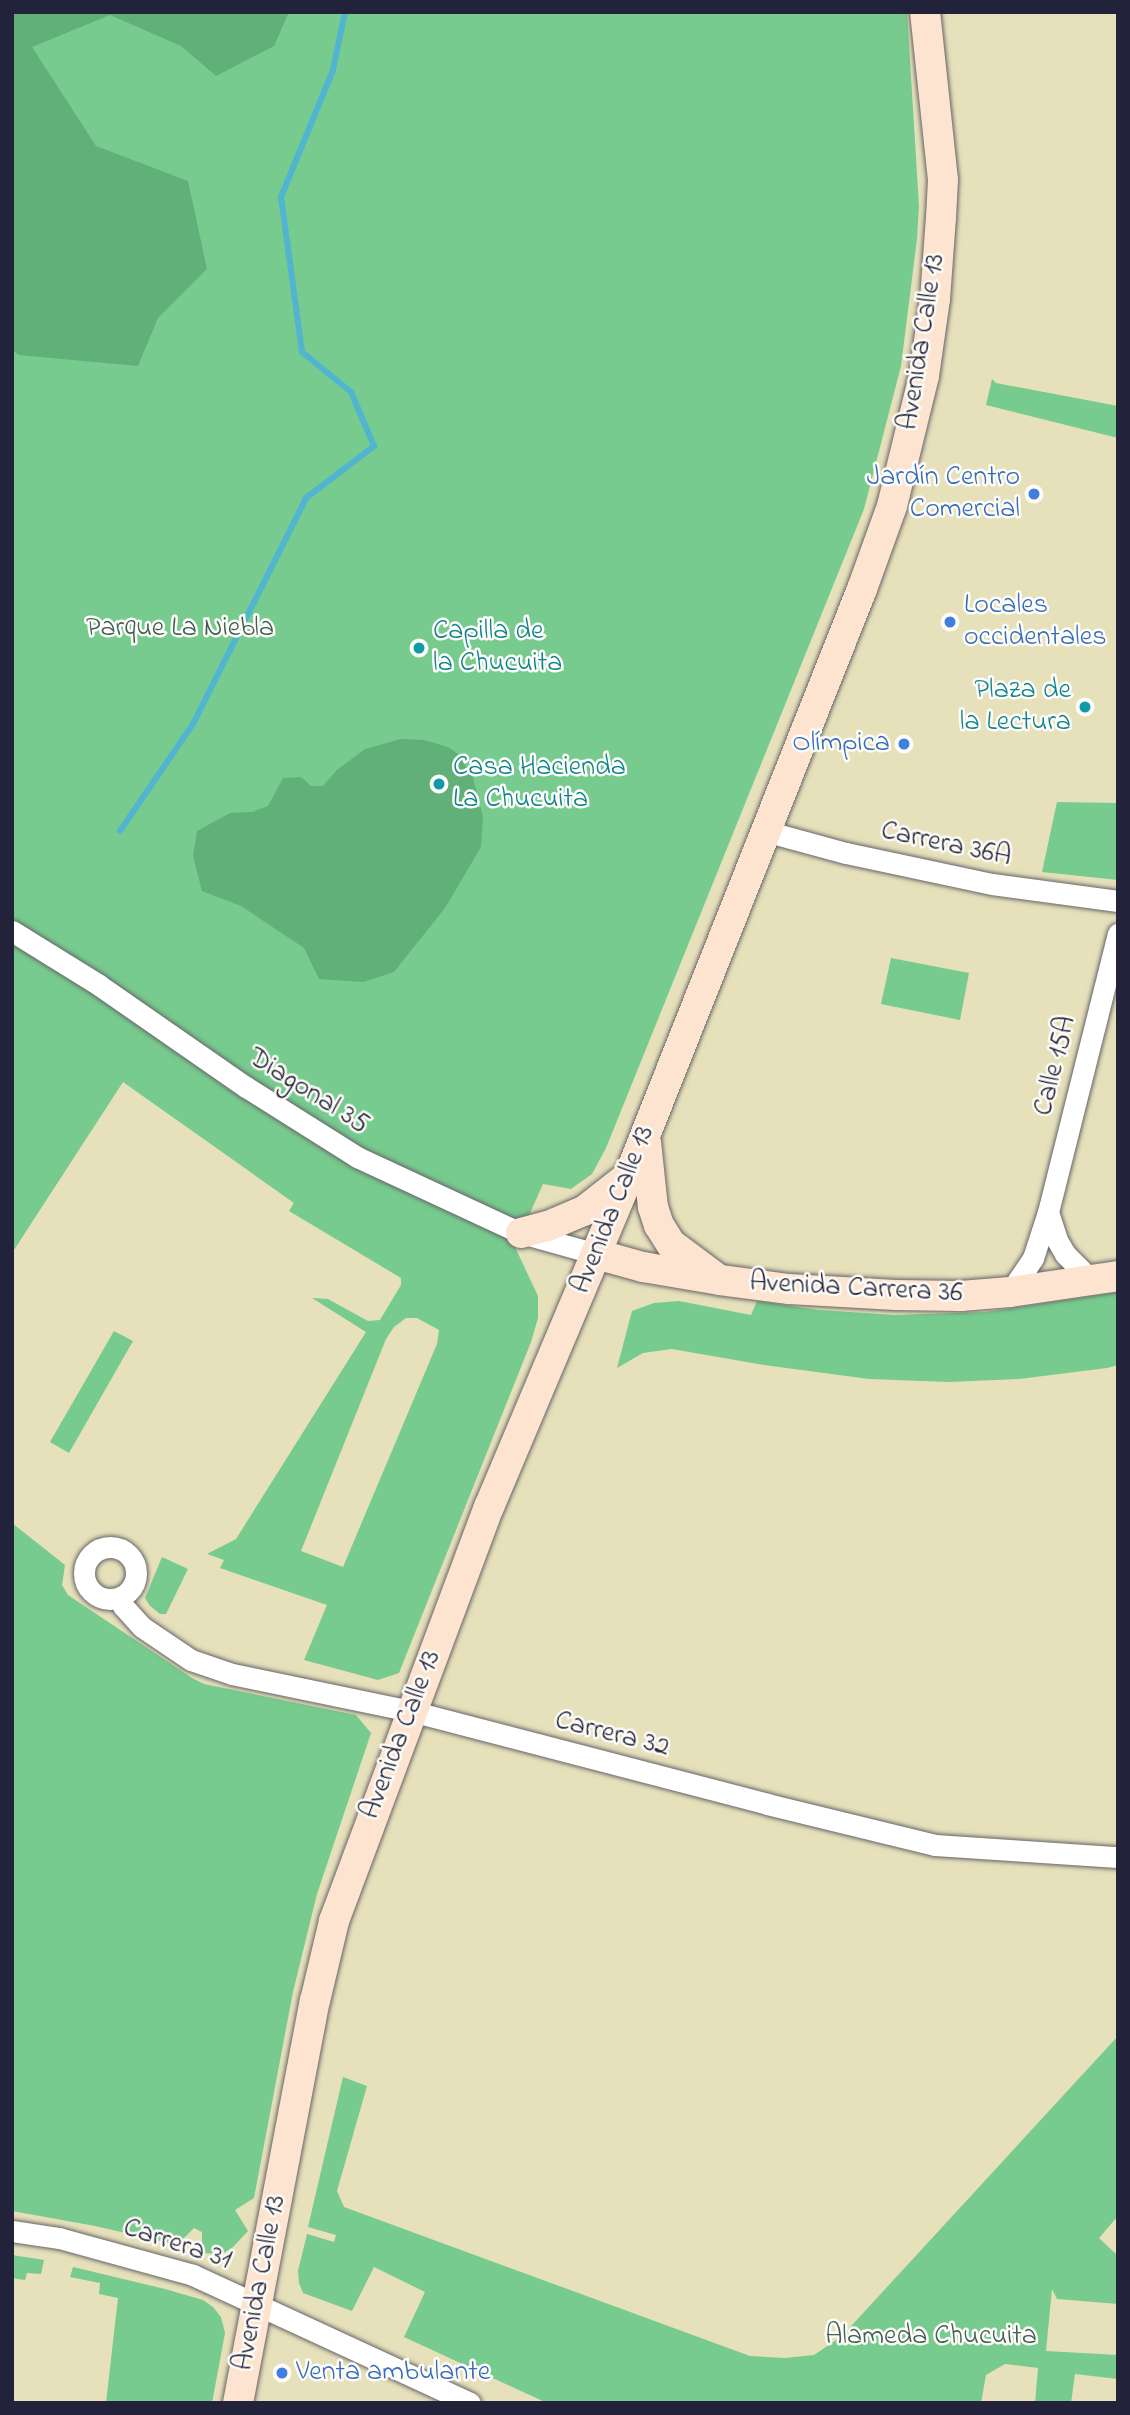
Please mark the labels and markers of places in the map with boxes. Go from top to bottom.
place label: Jardín Centro Comercial [867,461,1020,527]
marker: Jardín Centro Comercial [1026,486,1042,502]
place label: Locales occidentales [964,589,1107,655]
marker: Locales occidentales [942,614,958,630]
place label: Capilla de la Chucuita [433,615,562,681]
marker: Capilla de la Chucuita [411,640,427,656]
place label: Plaza de la Lectura [960,674,1071,740]
marker: Plaza de la Lectura [1077,699,1093,715]
place label: Olímpica [792,727,890,761]
marker: Olímpica [896,736,912,752]
place label: Casa Hacienda La Chucuita [453,751,626,817]
marker: Casa Hacienda La Chucuita [431,776,447,792]
place label: Venta ambulante [296,2356,490,2390]
marker: Venta ambulante [274,2365,290,2381]

